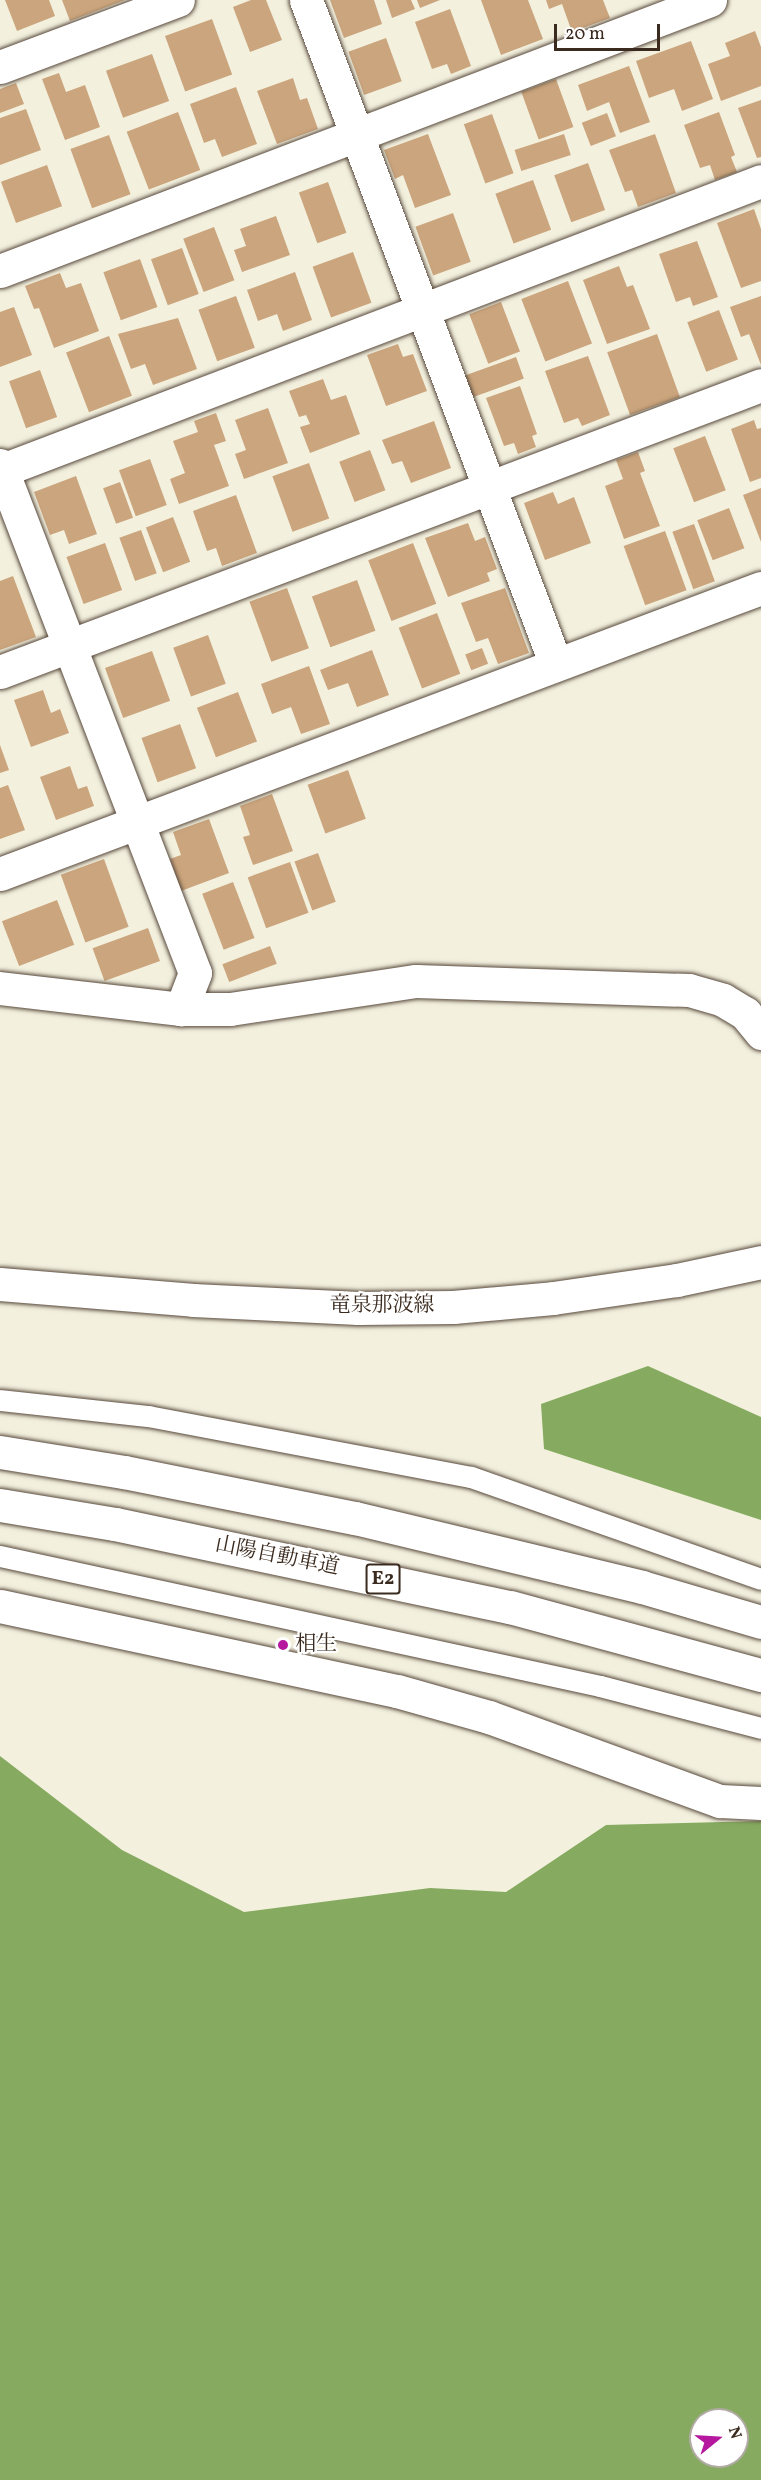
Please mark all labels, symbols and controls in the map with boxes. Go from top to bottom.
scale bar [557,12,664,50]
text: 20 m [565,22,605,47]
street label: 竜泉那波線 [330,1293,434,1319]
street label: 山陽自動車道 [213,1533,341,1581]
road number: E2 [365,1562,401,1596]
place label: 相生 [295,1632,337,1658]
marker: 相生 [276,1638,290,1652]
north arrow [689,2408,749,2468]
text: N [722,2424,746,2442]

